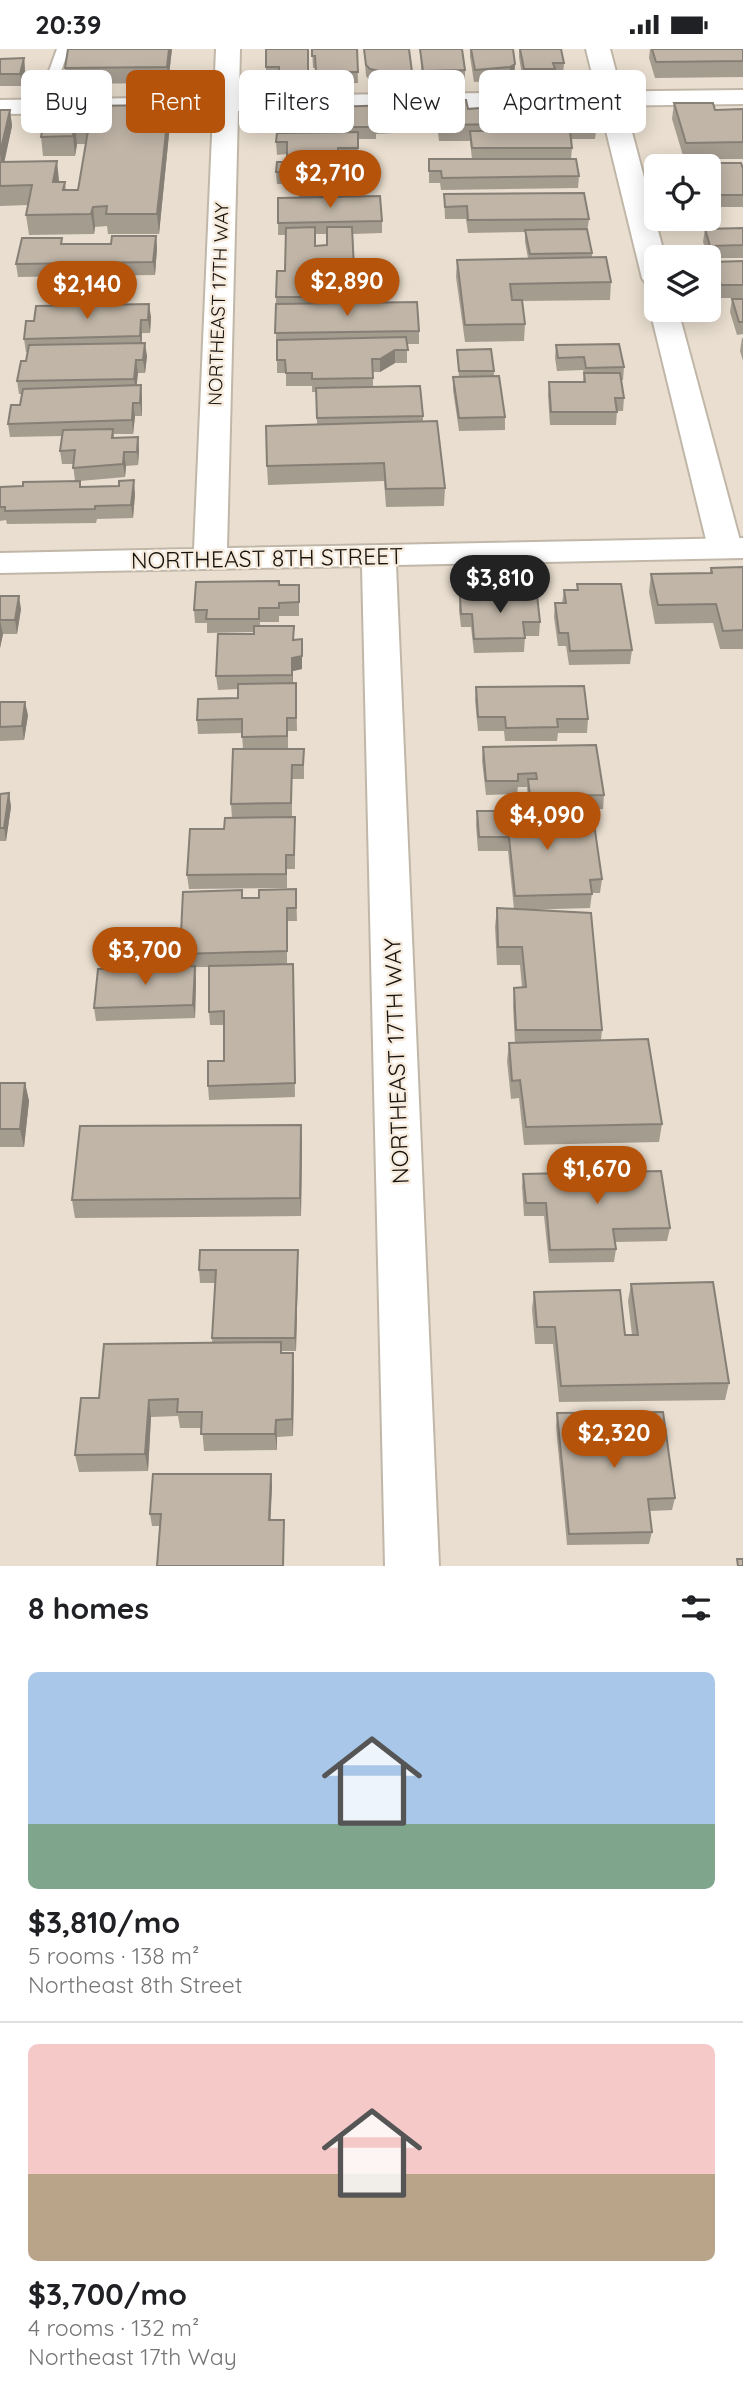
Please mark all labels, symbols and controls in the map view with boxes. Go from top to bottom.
text: 20:39 [35,8,102,41]
chip: Buy [21,70,112,133]
chip: Rent [126,70,225,133]
chip: Filters [239,70,354,133]
chip: New [368,70,465,133]
chip: Apartment [479,70,646,133]
pin: $2,710 [273,151,387,210]
map controls [644,154,721,322]
button: locate [644,154,721,231]
text: $2,710 [295,158,365,187]
street label: NORTHEAST 17TH WAY [202,201,234,406]
button: layers [644,245,721,322]
pin: $2,890 [290,259,404,318]
pin: $2,140 [30,261,144,321]
text: $2,890 [311,266,383,295]
text: $2,140 [53,269,121,298]
street label: NORTHEAST 8TH STREET [131,541,403,575]
pin: $3,810 [443,555,557,615]
text: $3,810 [466,563,534,592]
pin: $4,090 [490,793,604,852]
text: $4,090 [510,800,584,829]
pin: $3,700 [88,927,202,987]
text: $3,700 [108,935,182,964]
street label: NORTHEAST 17TH WAY [377,937,415,1185]
pin: $1,670 [540,1147,654,1206]
text: $1,670 [563,1154,631,1183]
pin: $2,320 [557,1411,671,1470]
text: $2,320 [578,1418,650,1447]
text: 8 homes [28,1589,149,1627]
icon: filters [677,1589,715,1627]
icon: home [309,1718,435,1844]
text: $3,810/mo [28,1903,180,1941]
text: 5 rooms · 138 m² [28,1941,199,1970]
text: Northeast 8th Street [28,1970,243,1999]
icon: home [309,2090,435,2216]
text: $3,700/mo [28,2275,187,2313]
text: 4 rooms · 132 m² [28,2313,199,2342]
text: Northeast 17th Way [28,2342,237,2371]

